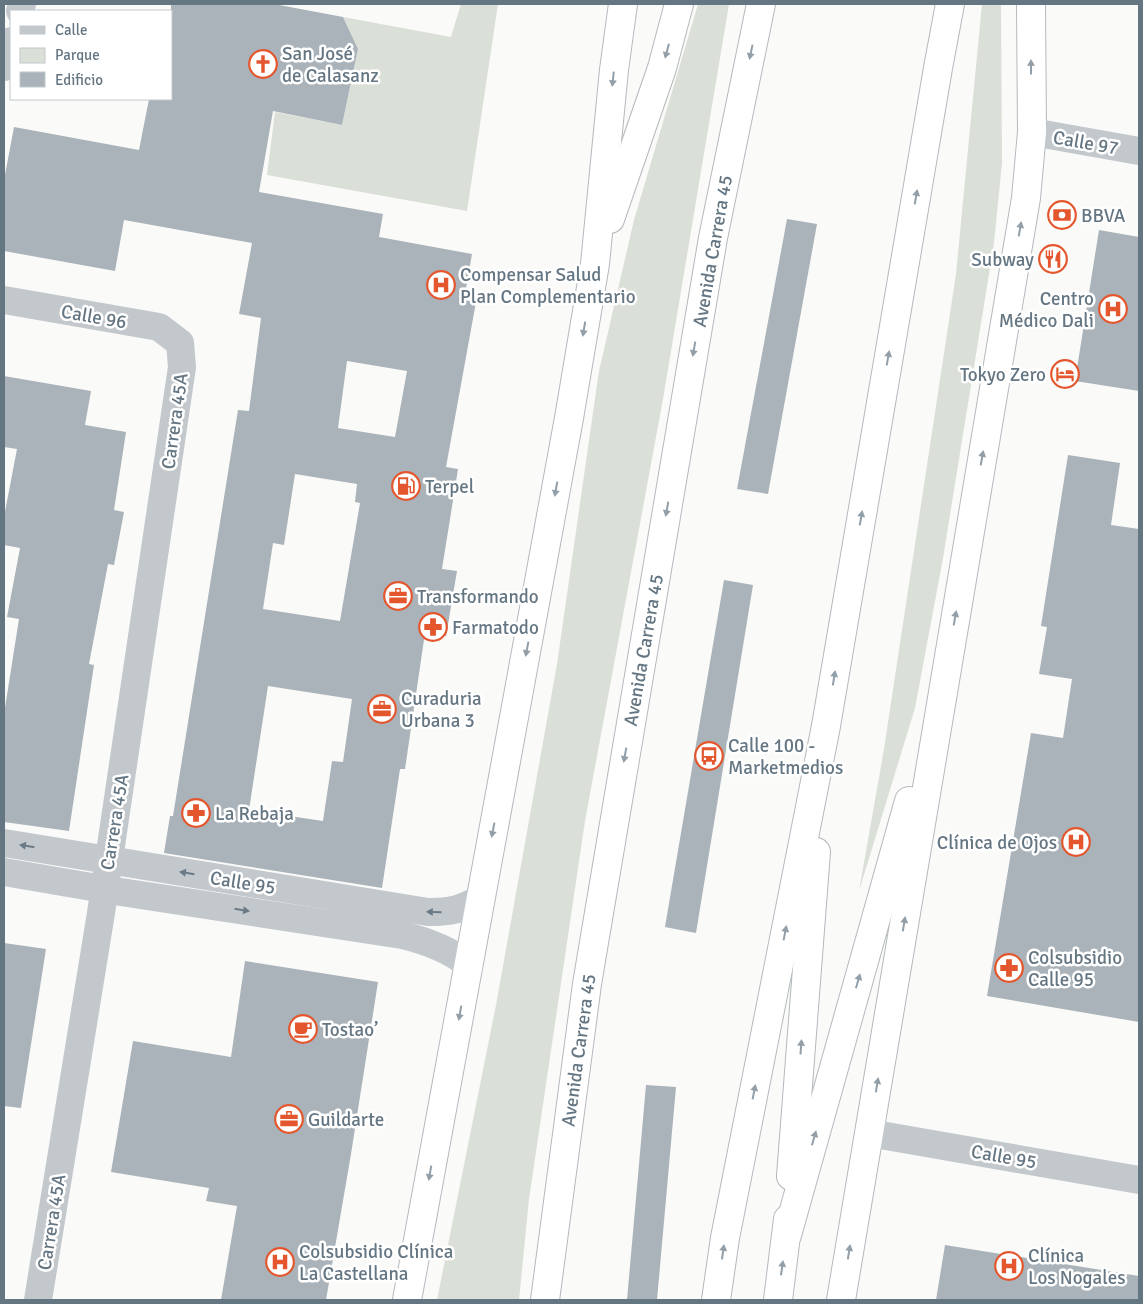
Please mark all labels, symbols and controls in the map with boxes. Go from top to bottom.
legend [10,10,172,100]
text: Calle [55,21,88,39]
place label: San José de Calasanz [282,42,379,88]
one-way arrow [662,43,670,58]
one-way arrow [747,44,755,59]
text: Parque [55,46,100,64]
church icon: San José de Calasanz [248,49,278,79]
one-way arrow [1027,59,1035,75]
text: Edificio [55,71,103,89]
one-way arrow [609,72,617,88]
street label: Calle 97 [1051,125,1120,161]
street label: Avenida Carrera 45 [688,173,738,329]
one-way arrow [912,189,920,205]
bank icon: BBVA [1047,200,1077,230]
place label: BBVA [1081,204,1126,228]
one-way arrow [1017,220,1025,236]
restaurant icon: Subway [1038,244,1068,274]
place label: Subway [971,248,1034,272]
place label: Compensar Salud Plan Complementario [460,263,636,309]
hospital icon: Compensar Salud Plan Complementario [426,270,456,300]
place label: Centro Médico Dali [999,287,1094,333]
hospital icon: Centro Médico Dali [1098,294,1128,324]
street label: Calle 96 [59,299,128,335]
one-way arrow [579,321,587,337]
one-way arrow [690,341,698,357]
one-way arrow [885,349,893,365]
hotel icon: Tokyo Zero [1050,359,1080,389]
place label: Tokyo Zero [960,363,1046,387]
street label: Carrera 45A [156,371,194,471]
one-way arrow [978,449,986,465]
fuel station icon: Terpel [391,471,421,501]
place label: Terpel [425,475,474,499]
one-way arrow [552,482,560,498]
one-way arrow [662,501,670,517]
one-way arrow [857,509,865,525]
street label: Avenida Carrera 45 [619,572,669,728]
office icon: Transformando [383,581,413,611]
place label: Transformando [417,585,539,609]
one-way arrow [951,610,959,626]
pharmacy icon: Farmatodo [418,612,448,642]
place label: Farmatodo [452,616,539,640]
one-way arrow [522,641,530,657]
one-way arrow [830,670,838,686]
place label: Curaduria Urbana 3 [401,687,482,733]
office icon: Curaduria Urbana 3 [367,694,397,724]
place label: Calle 100 - Marketmedios [728,734,843,780]
bus stop icon: Calle 100 - Marketmedios [694,741,724,771]
one-way arrow [621,748,629,764]
street label: Carrera 45A [96,772,134,872]
pharmacy icon: La Rebaja [181,798,211,828]
place label: La Rebaja [215,802,294,826]
one-way arrow [488,823,496,839]
hospital icon: Clínica de Ojos [1061,827,1091,857]
place label: Clínica de Ojos [937,831,1057,855]
one-way arrow [18,842,34,850]
street label: Calle 95 [208,866,277,900]
one-way arrow [179,868,195,876]
one-way arrow [234,907,250,915]
one-way arrow [426,908,442,916]
one-way arrow [900,916,908,932]
one-way arrow [781,925,789,941]
place label: Colsubsidio Calle 95 [1028,946,1122,992]
pharmacy icon: Colsubsidio Calle 95 [994,953,1024,983]
street label: Avenida Carrera 45 [556,972,602,1128]
one-way arrow [855,974,863,989]
one-way arrow [455,1006,463,1022]
cafe icon: Tostao’ [288,1014,318,1044]
place label: Tostao’ [322,1018,378,1042]
one-way arrow [798,1039,806,1055]
one-way arrow [874,1076,882,1092]
one-way arrow [750,1084,758,1100]
office icon: Guildarte [274,1104,304,1134]
place label: Guildarte [308,1108,384,1132]
one-way arrow [811,1130,819,1145]
street label: Calle 95 [969,1139,1038,1175]
one-way arrow [426,1165,434,1181]
street label: Carrera 45A [33,1172,71,1272]
place label: Colsubsidio Clínica La Castellana [299,1240,453,1286]
one-way arrow [719,1244,727,1260]
one-way arrow [846,1244,854,1260]
place label: Clínica Los Nogales [1028,1244,1125,1290]
hospital icon: Colsubsidio Clínica La Castellana [265,1247,295,1277]
hospital icon: Clínica Los Nogales [994,1251,1024,1281]
one-way arrow [779,1259,787,1275]

